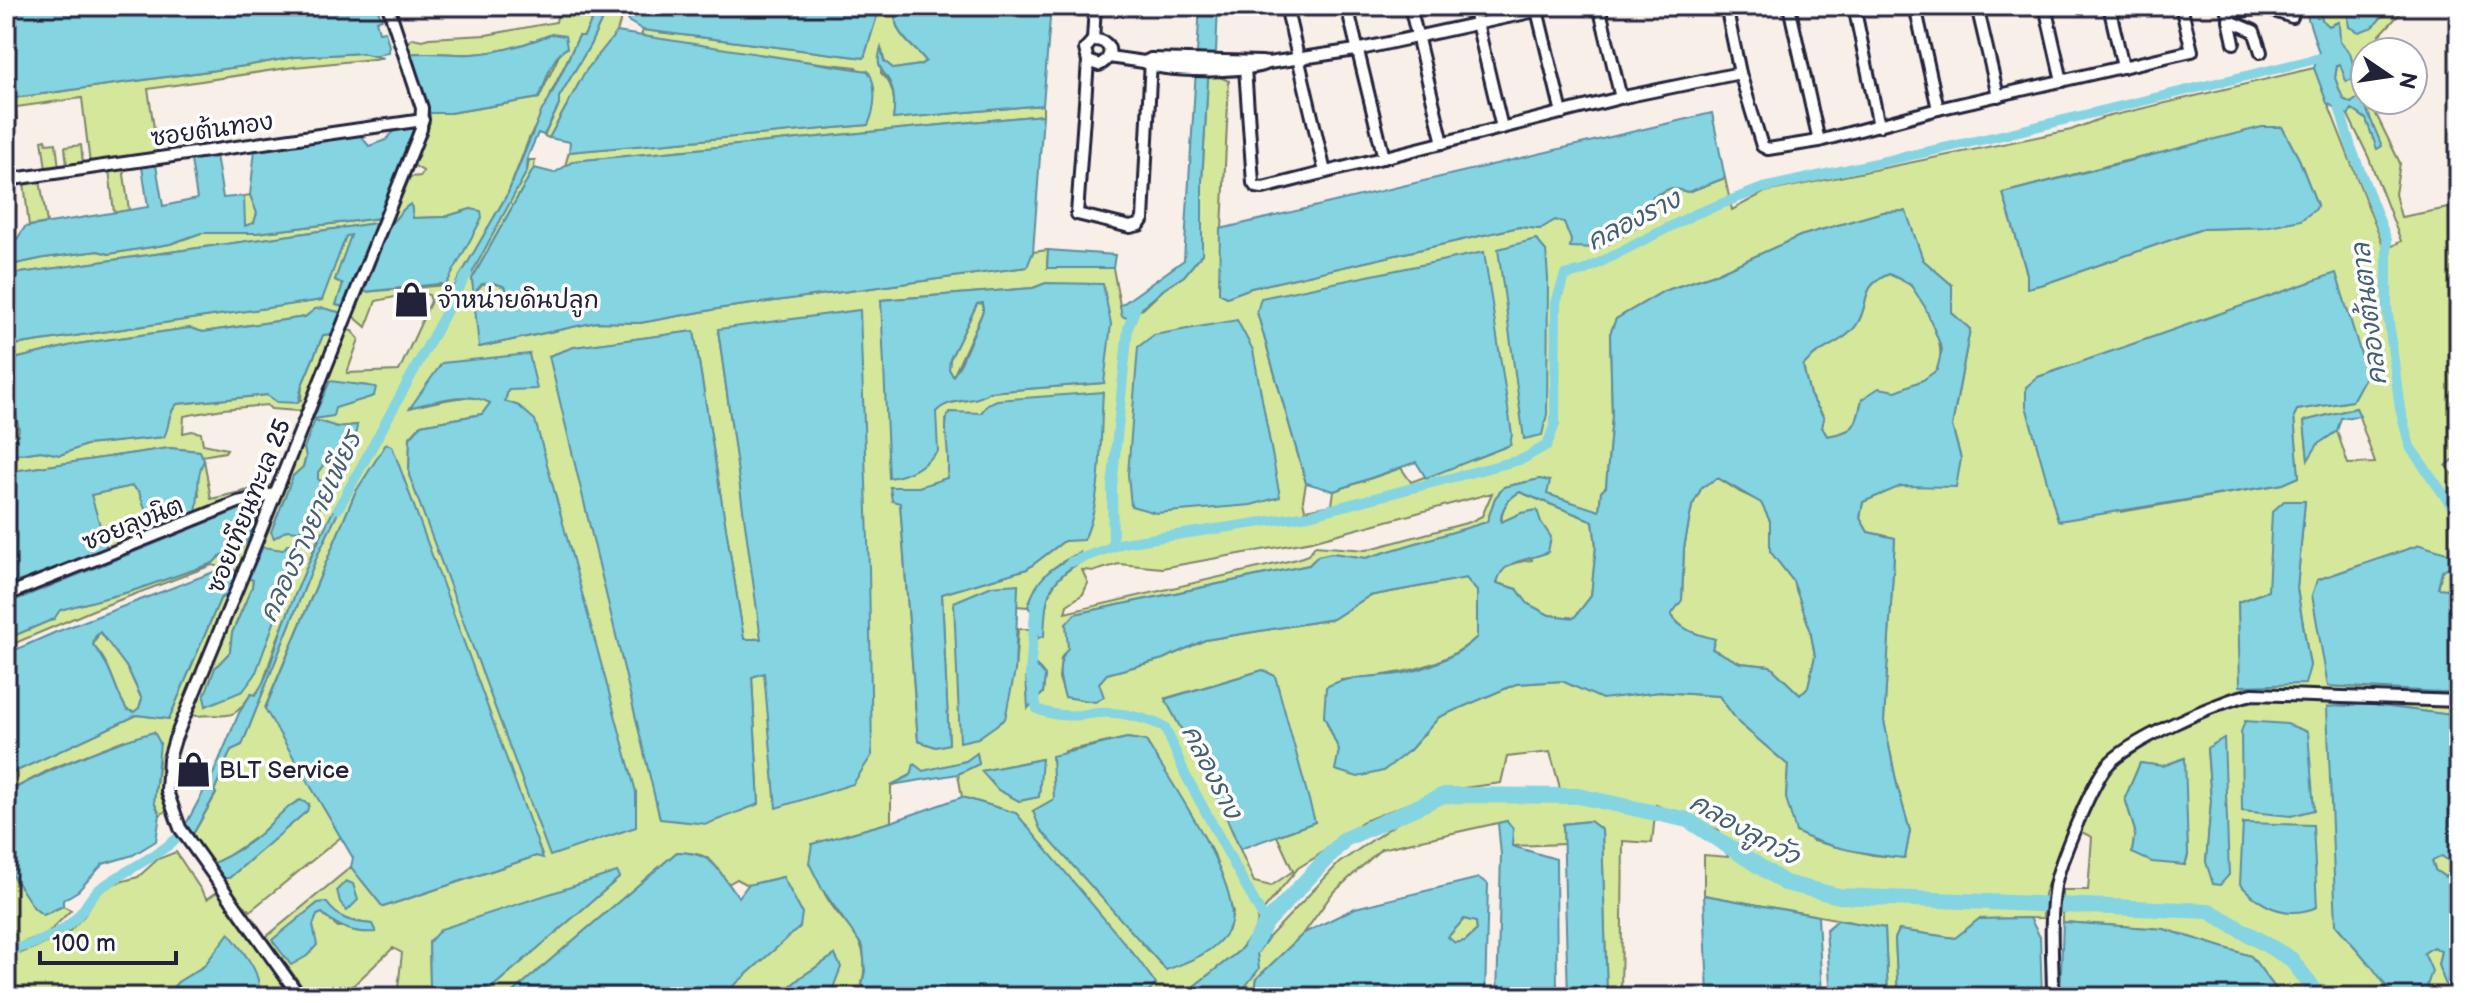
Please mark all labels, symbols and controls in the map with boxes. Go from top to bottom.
north arrow [2349,36,2429,116]
text: N [2392,69,2422,91]
street label: ซอยต้นทอง [149,106,275,153]
water label: คลองราง [1582,183,1688,258]
water label: คลองต้นตาล [2344,240,2394,387]
shop icon: จำหน่ายดินปลูก [392,281,430,319]
place label: จำหน่ายดินปลูก [437,284,599,318]
street label: ซอยเทียนทะเล 25 [200,414,297,597]
water label: คลองรางยายเพียร [252,424,370,627]
street label: ซอยลุงนิต [78,491,189,560]
water label: คลองราง [1174,720,1249,826]
shop icon: BLT Service [174,751,212,789]
place label: BLT Service [219,756,349,785]
water label: คลองลูกวัว [1683,787,1806,876]
scale bar [40,915,176,965]
text: 100 m [52,929,116,958]

